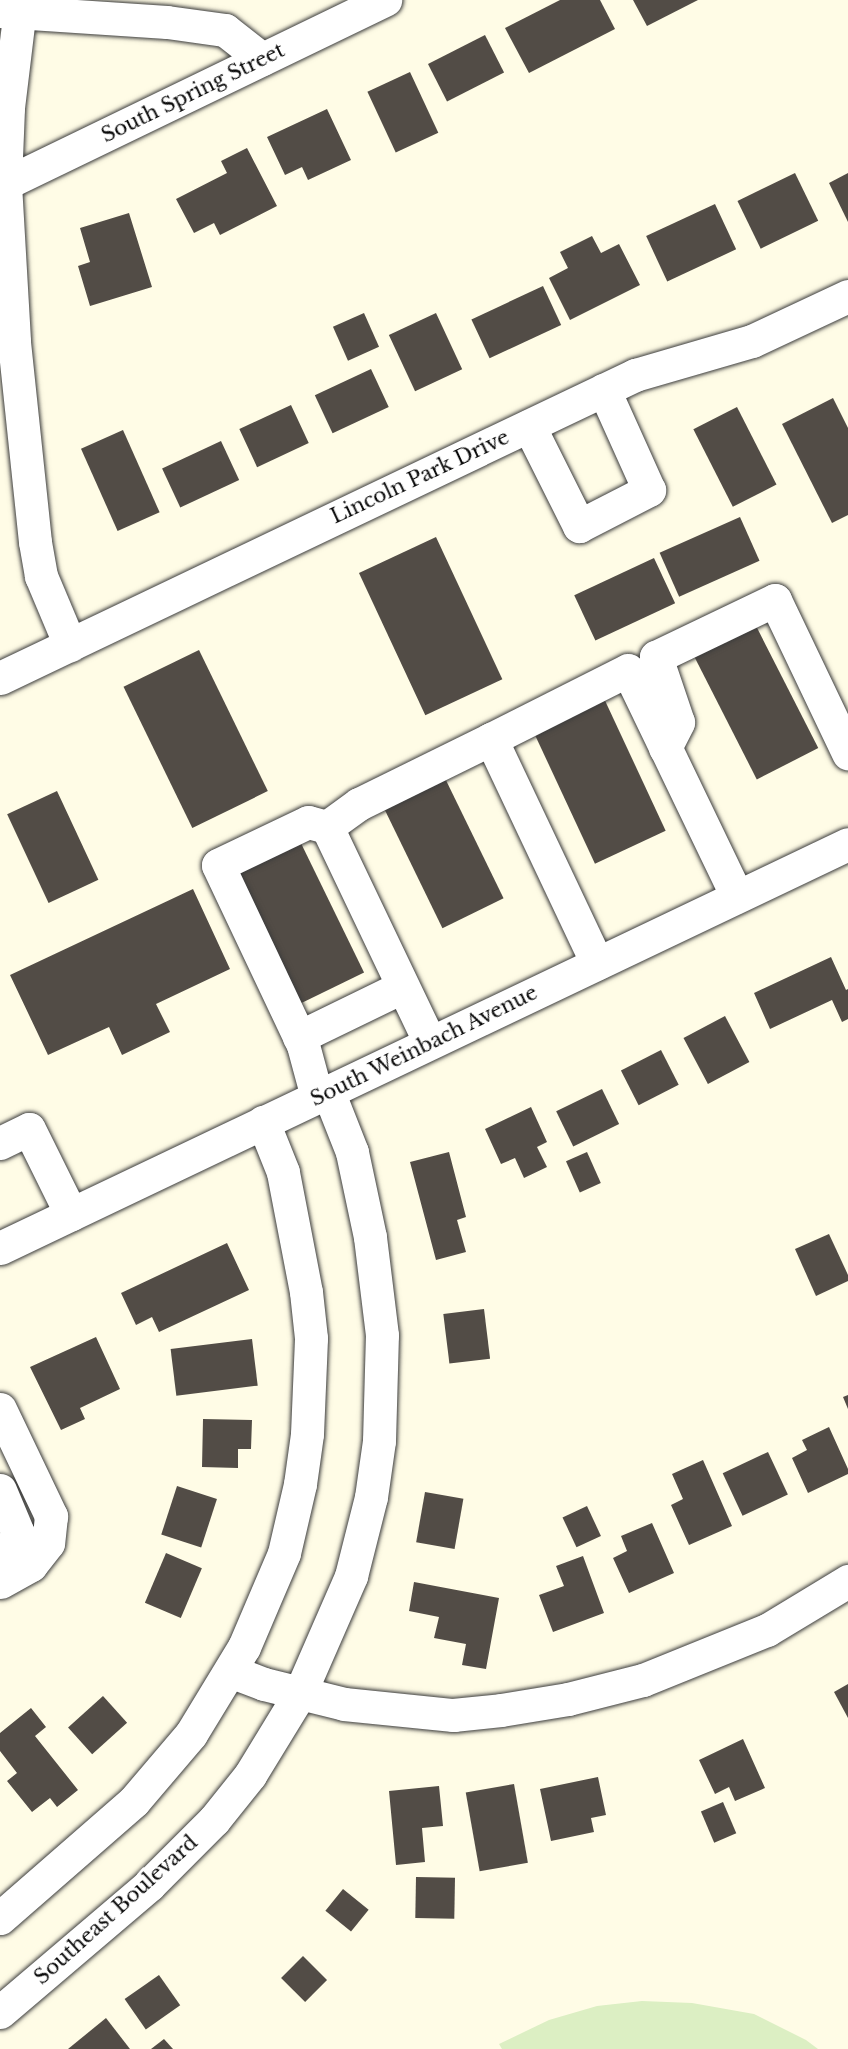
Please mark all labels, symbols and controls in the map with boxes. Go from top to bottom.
street label: South Spring Street [97,38,289,148]
street label: Lincoln Park Drive [327,425,513,529]
street label: South Weinbach Avenue [306,980,542,1112]
street label: Southeast Boulevard [30,1830,202,1990]

